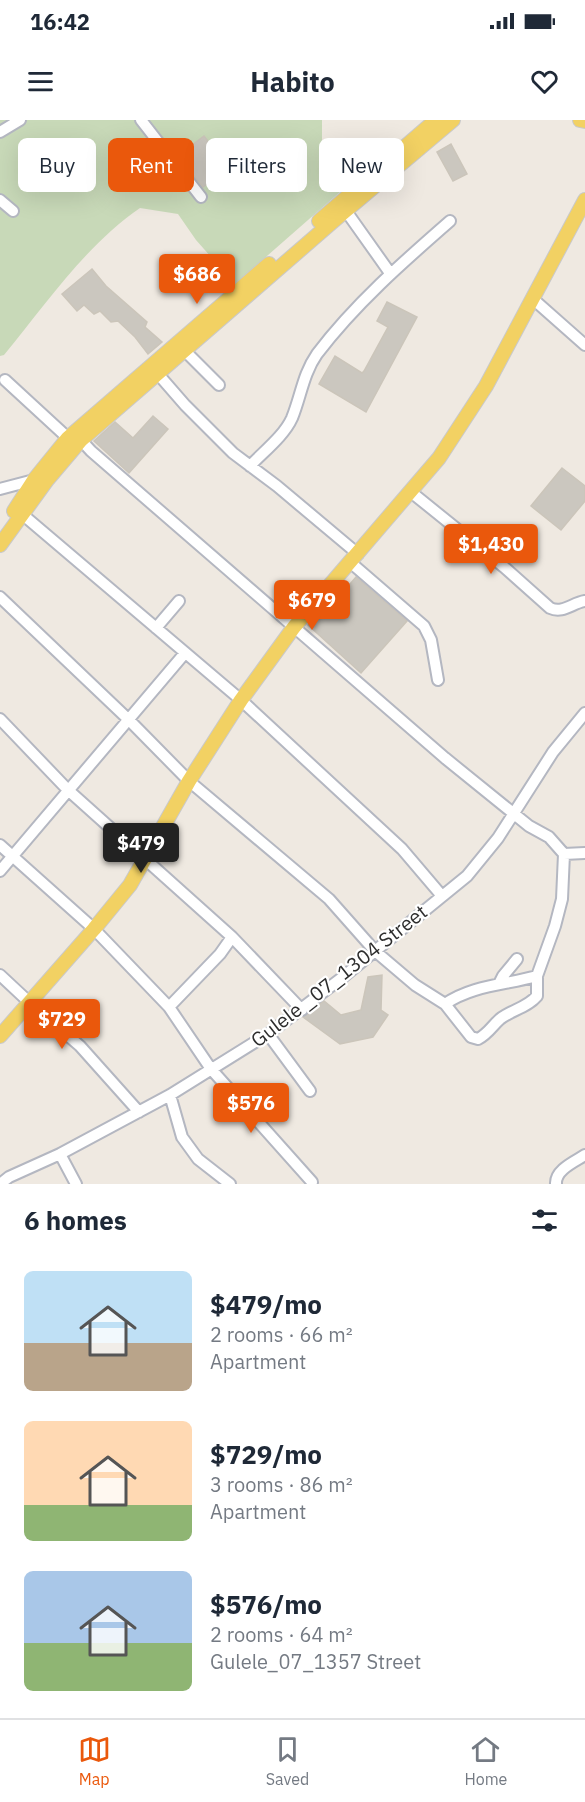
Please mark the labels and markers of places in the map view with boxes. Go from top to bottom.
pin: $686 [161,254,233,305]
pin: $1,430 [442,524,540,575]
pin: $679 [276,580,348,631]
pin: $479 [105,823,177,874]
pin: $729 [26,999,98,1050]
pin: $576 [215,1083,287,1134]

